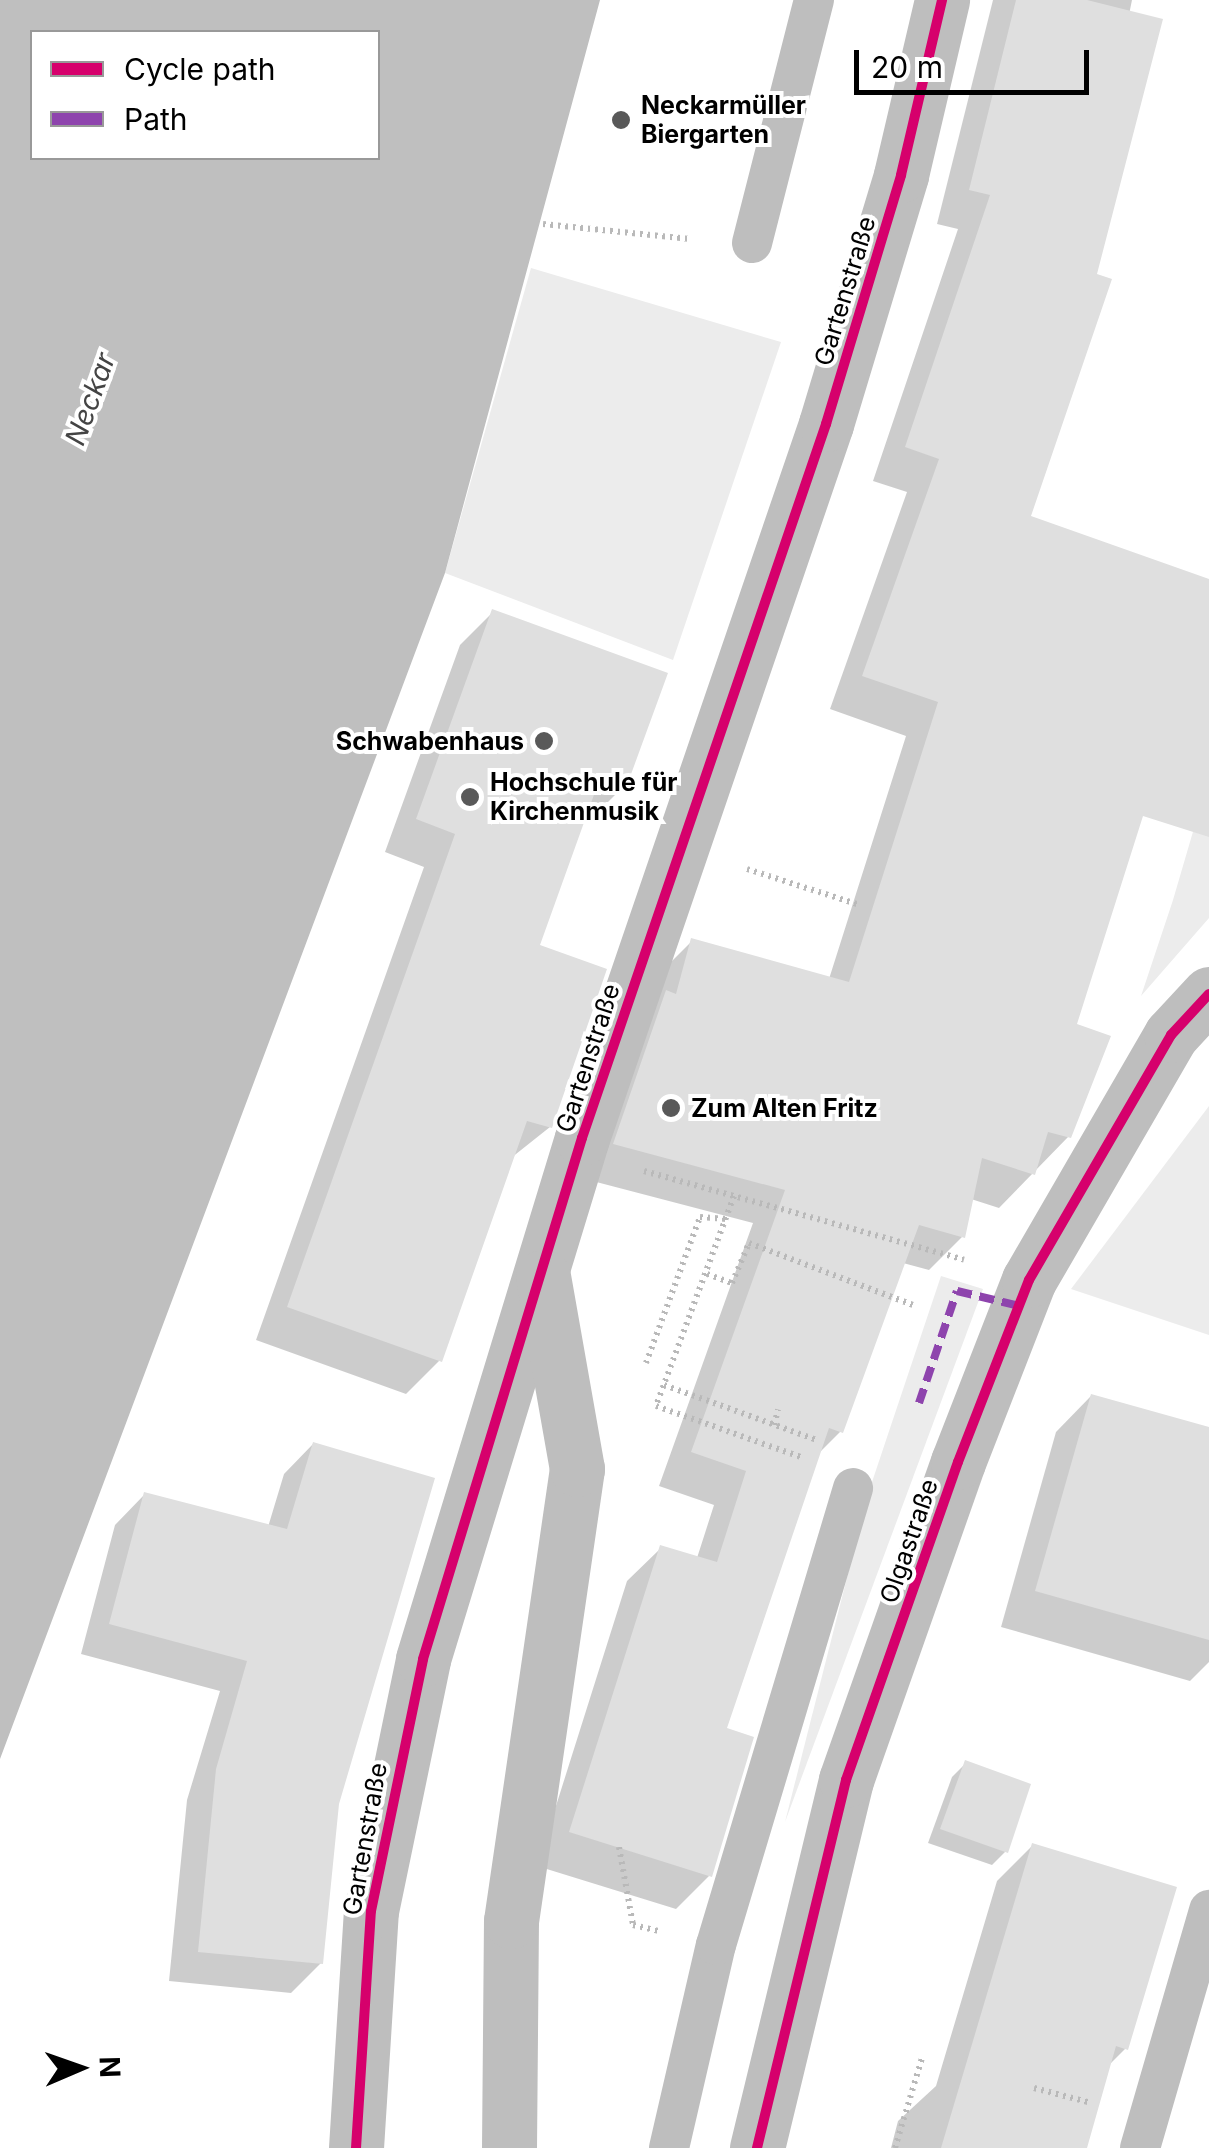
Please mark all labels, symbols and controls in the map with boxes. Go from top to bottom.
legend [30,30,380,160]
scale bar [859,30,1094,92]
text: 20 m [871,49,943,85]
text: Cycle path [124,51,276,87]
place label: Neckarmüller Biergarten [641,91,806,150]
text: Path [124,101,188,137]
marker: Neckarmüller Biergarten [610,109,632,131]
street label: Gartenstraße [808,213,882,369]
water label: Neckar [58,348,122,450]
place label: Schwabenhaus [336,726,524,756]
marker: Schwabenhaus [533,730,555,752]
place label: Hochschule für Kirchenmusik [490,768,677,827]
marker: Hochschule für Kirchenmusik [459,786,481,808]
street label: Gartenstraße [550,980,626,1136]
place label: Zum Alten Fritz [691,1093,878,1123]
marker: Zum Alten Fritz [660,1097,682,1119]
street label: Olgastraße [874,1475,944,1607]
street label: Gartenstraße [337,1760,393,1918]
north arrow [30,2018,130,2118]
text: N [93,2056,127,2078]

